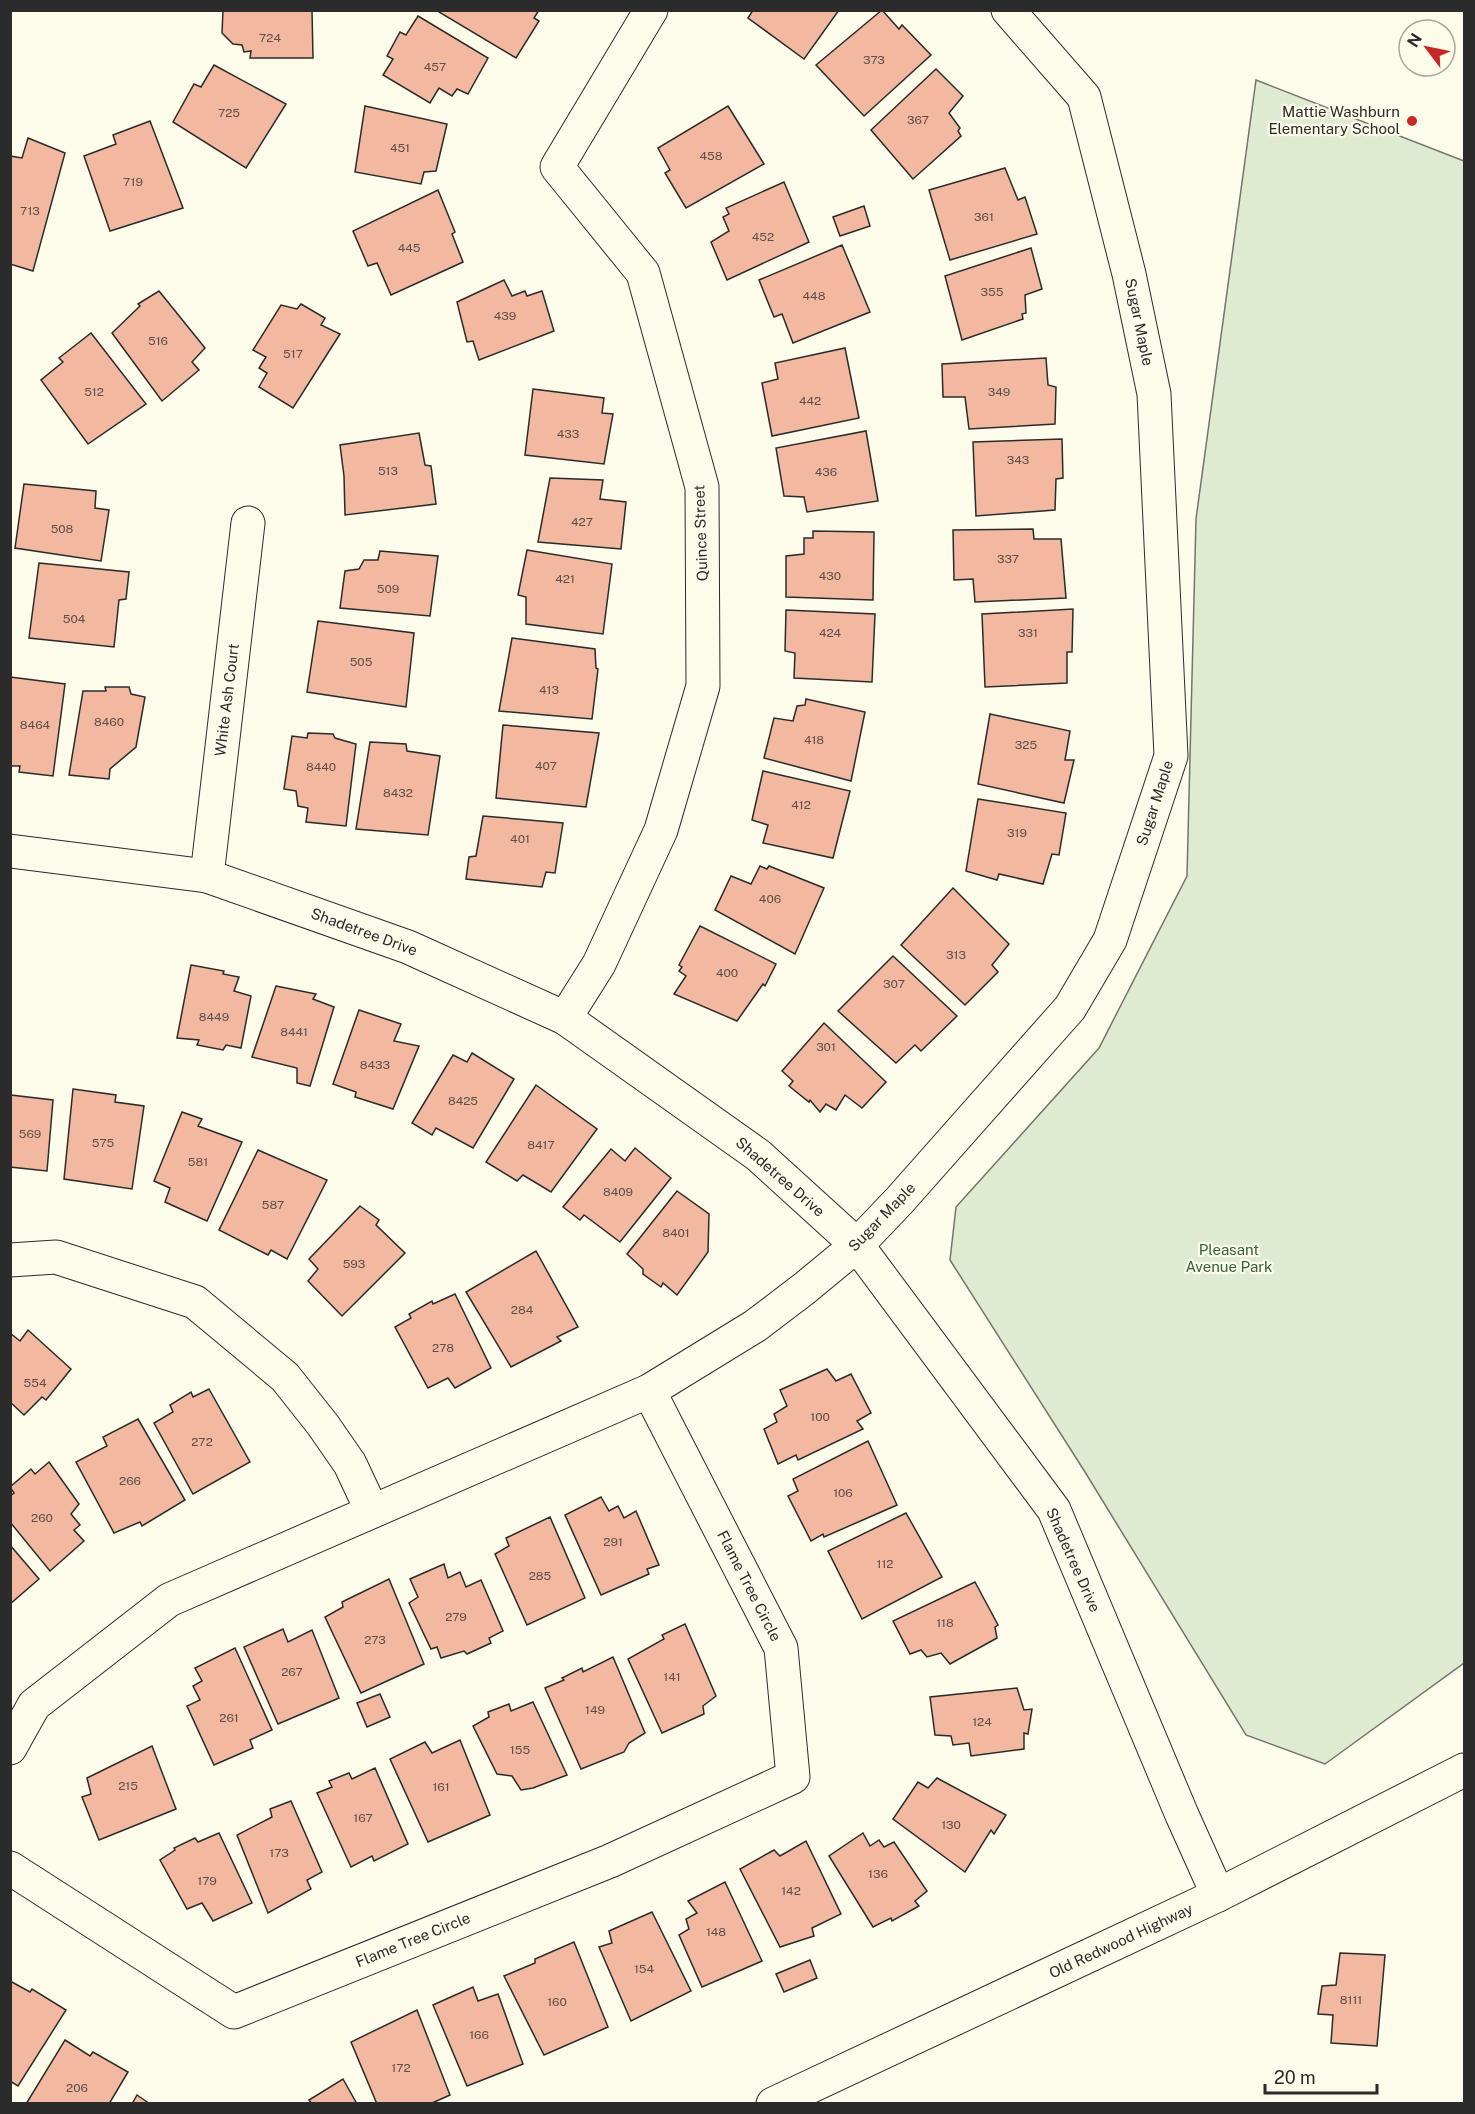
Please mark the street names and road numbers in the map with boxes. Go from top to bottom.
street label: Sugar Maple [1122,277,1157,367]
street label: Quince Street [690,484,711,582]
street label: White Ash Court [211,642,242,757]
street label: Sugar Maple [1133,758,1176,848]
street label: Shadetree Drive [309,904,420,959]
street label: Shadetree Drive [732,1133,828,1220]
street label: Sugar Maple [845,1179,919,1254]
street label: Shadetree Drive [1043,1505,1104,1614]
street label: Flame Tree Circle [714,1528,785,1644]
street label: Old Redwood Highway [1046,1900,1195,1981]
street label: Flame Tree Circle [353,1909,473,1970]

